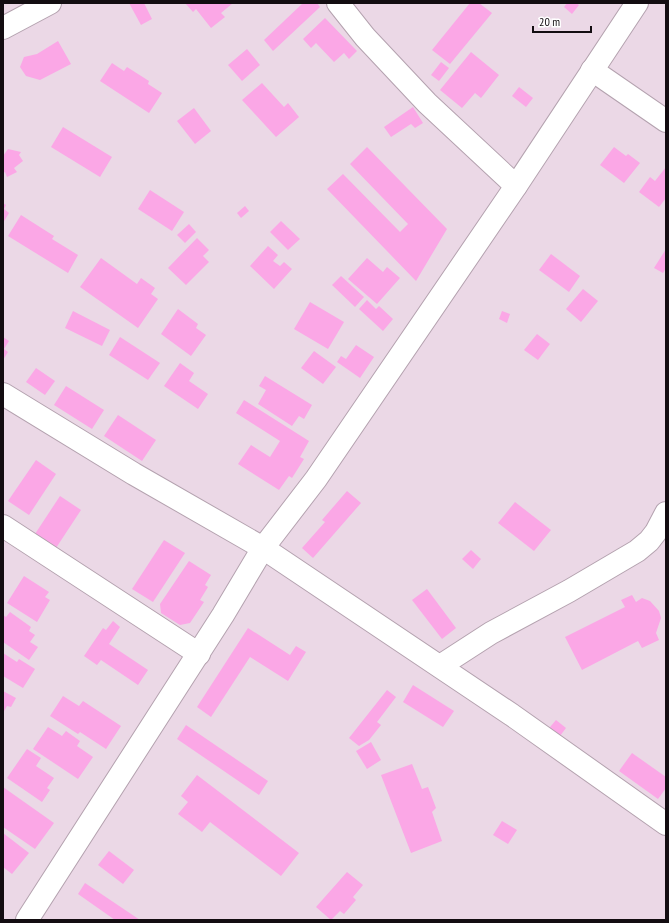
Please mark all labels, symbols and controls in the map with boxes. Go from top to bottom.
scale bar [533,8,591,34]
text: 20 m [539,14,560,29]

